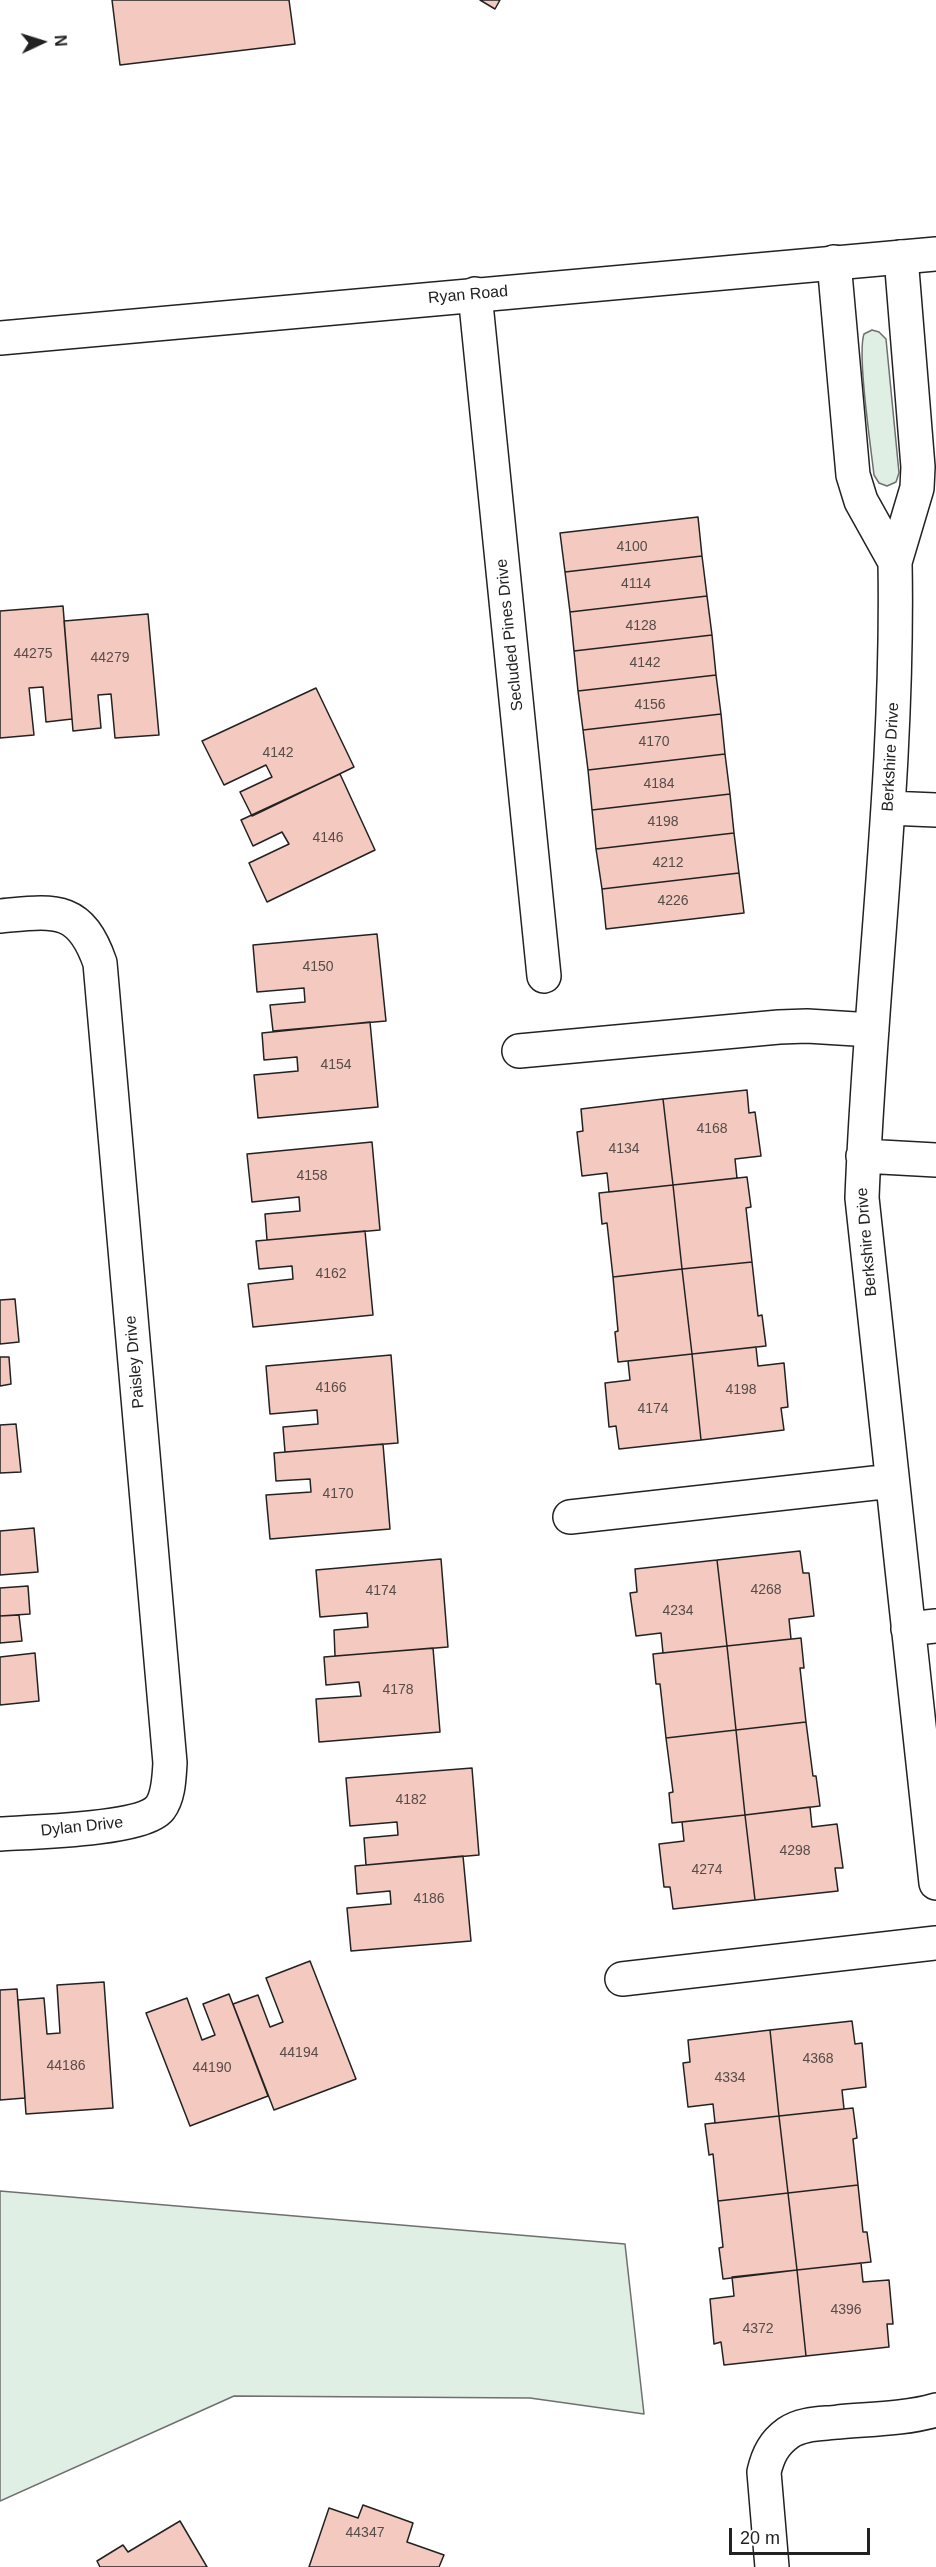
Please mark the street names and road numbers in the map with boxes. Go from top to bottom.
street label: Ryan Road [427,282,509,308]
street label: Secluded Pines Drive [492,558,528,712]
street label: Berkshire Drive [879,702,903,812]
street label: Berkshire Drive [853,1187,881,1297]
street label: Paisley Drive [121,1315,149,1409]
street label: Dylan Drive [40,1813,124,1841]

